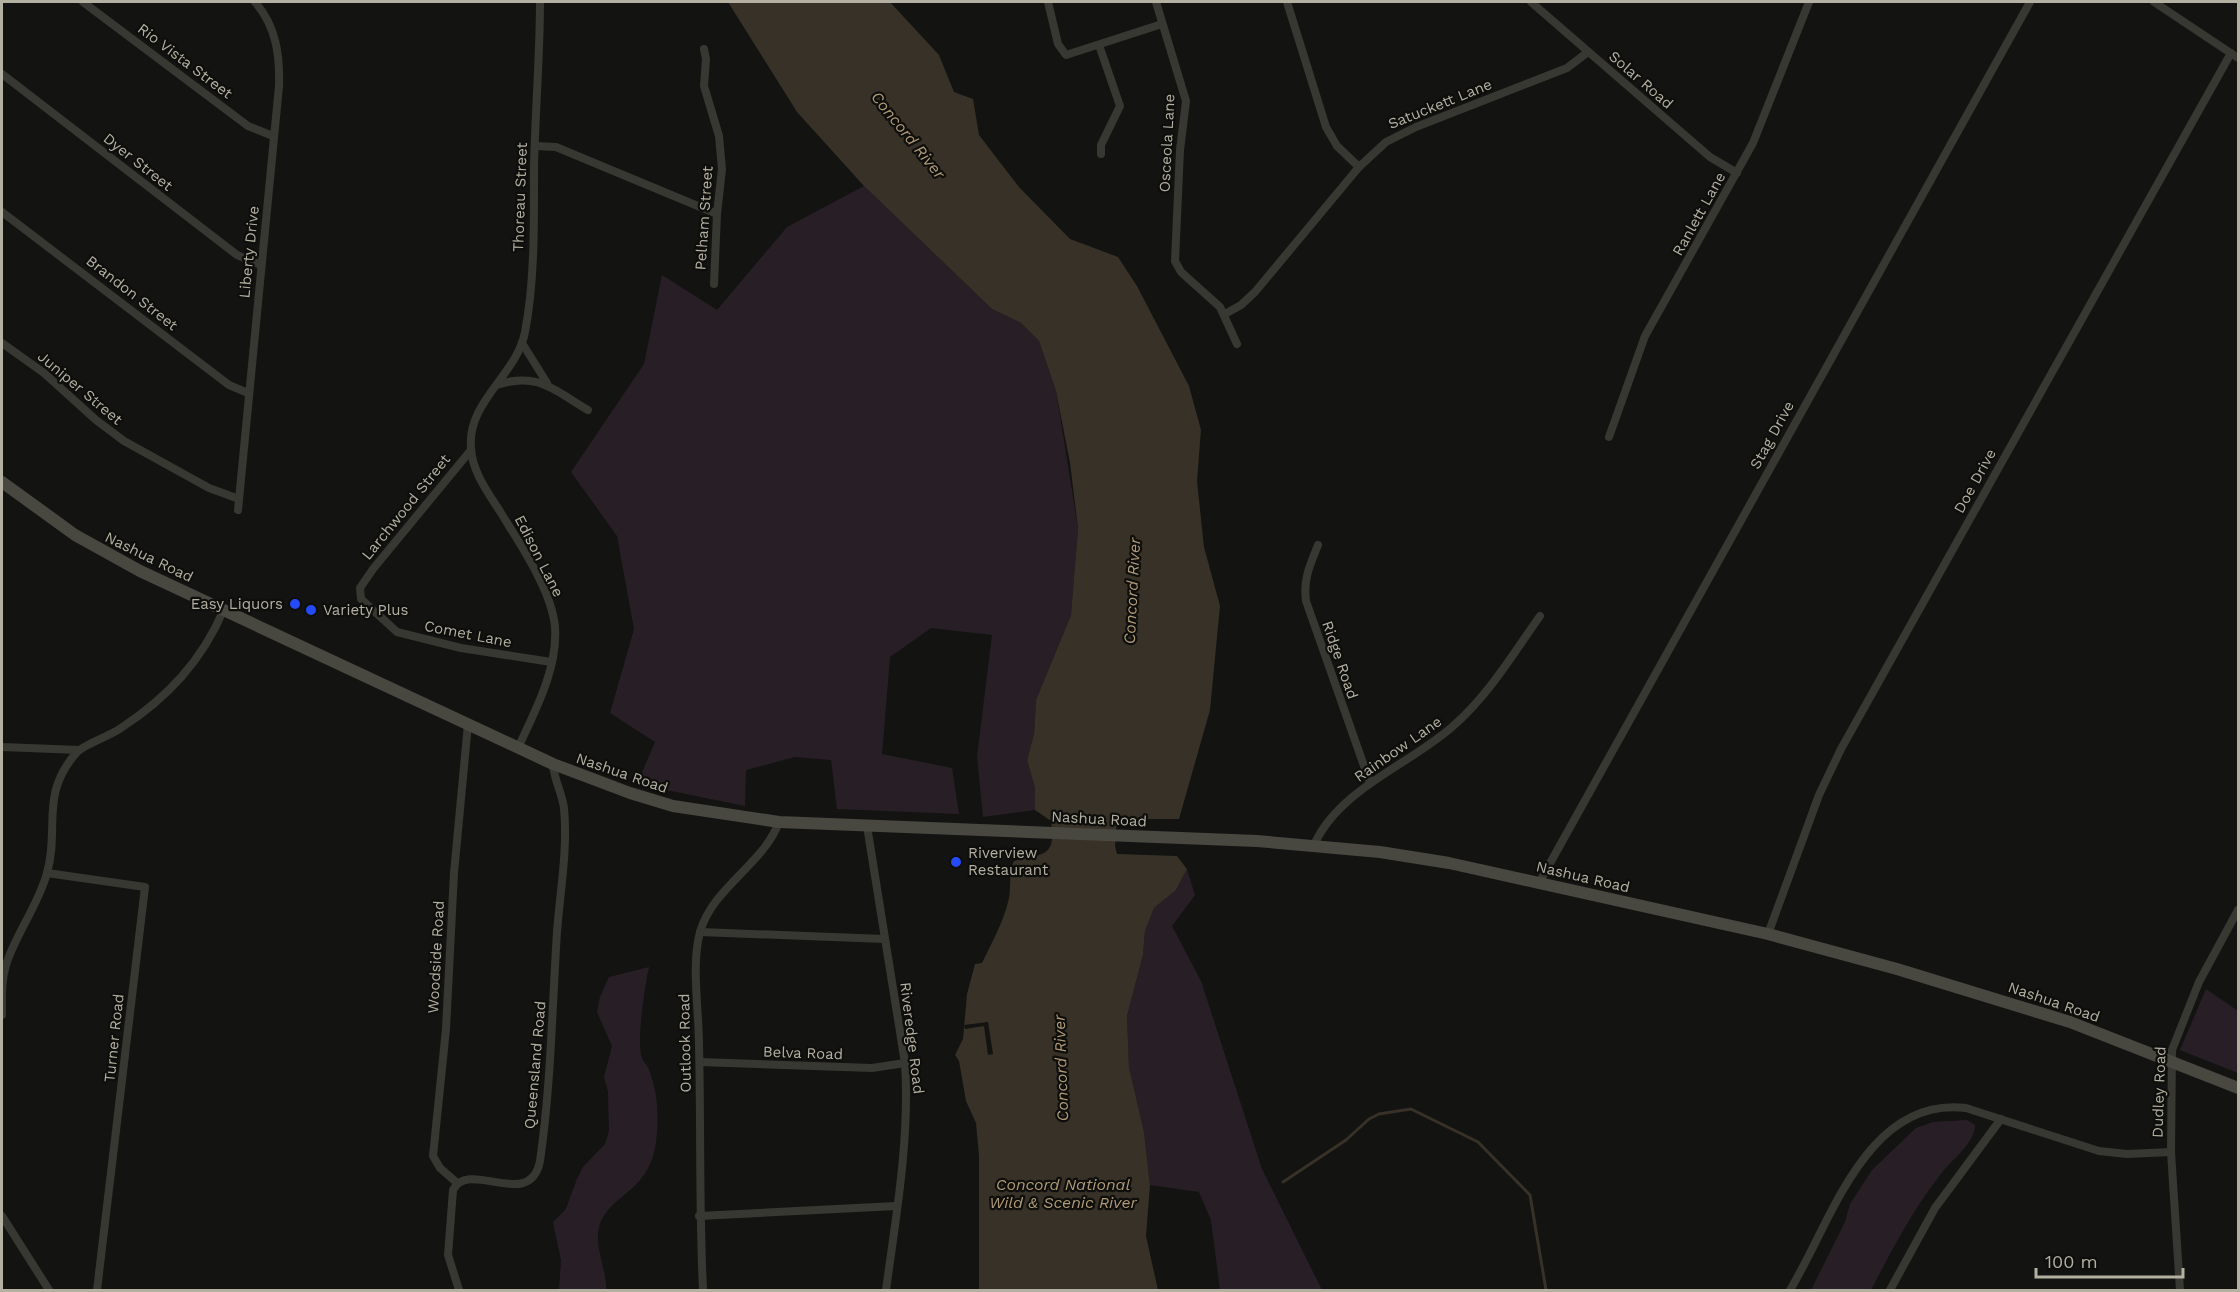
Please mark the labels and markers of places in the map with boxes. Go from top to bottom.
place label: Easy Liquors [191,595,283,613]
marker: Easy Liquors [288,597,302,611]
place label: Variety Plus [323,601,409,619]
marker: Variety Plus [304,603,318,617]
place label: Riverview Restaurant [968,844,1049,879]
marker: Riverview Restaurant [949,855,963,869]

